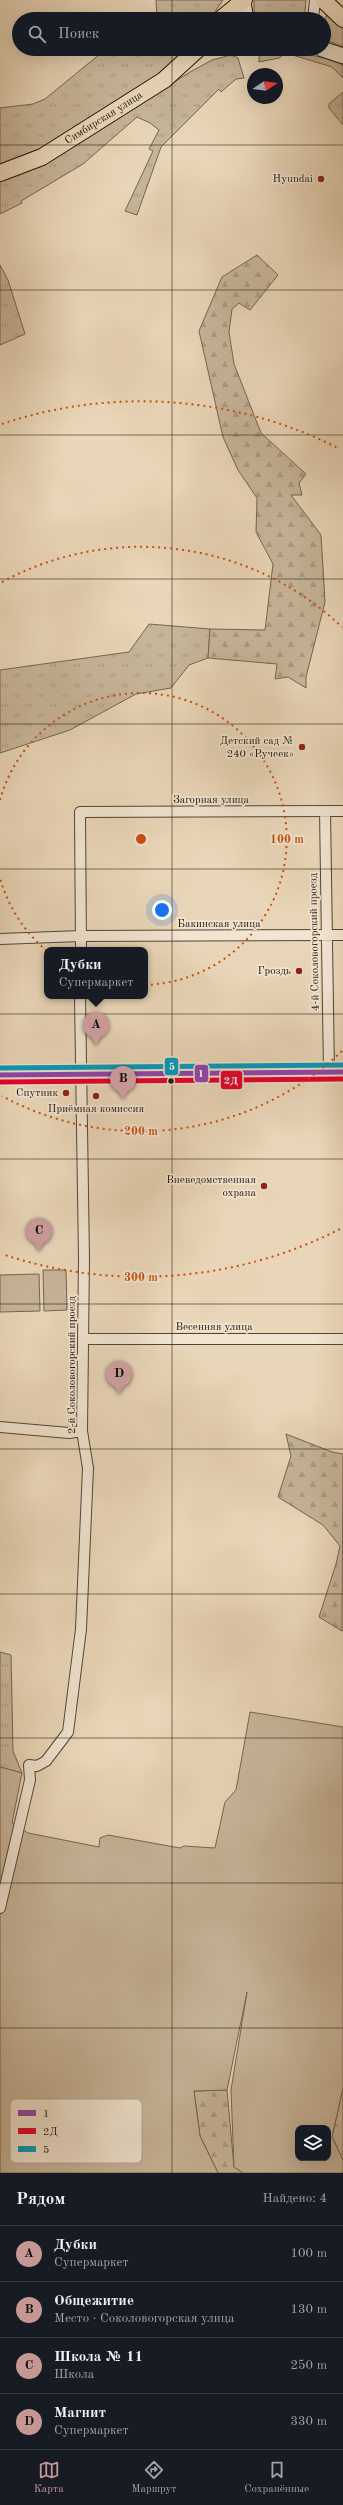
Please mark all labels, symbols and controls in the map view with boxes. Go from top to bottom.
search box [12,12,331,56]
icon: search [26,23,48,45]
text: Поиск [58,27,99,42]
north arrow [247,68,283,104]
street label: Симбирская улица [63,89,145,147]
place label: Hyundai [273,174,313,185]
marker: Hyundai [316,174,326,184]
place label: Детский сад № 240 «Ручеек» [220,736,294,760]
marker: Детский сад № 240 «Ручеек» [297,742,307,752]
street label: Загорная улица [173,795,250,806]
centre of rings [134,832,148,846]
text: 100 m [270,834,304,846]
street label: 4-й Соколовогорский проезд [308,872,322,1011]
your location [152,900,172,920]
street label: Бакинская улица [177,919,261,930]
popup [44,947,148,999]
text: Дубки [59,958,102,973]
place label: Гроздь [257,966,291,977]
marker: Гроздь [294,966,304,976]
text: Супермаркет [59,976,133,989]
pin: A [83,1012,109,1045]
line badge: 5 [164,1057,179,1076]
text: 5 [169,1062,175,1073]
line badge: 1 [194,1064,209,1083]
pin: B [110,1066,136,1099]
text: 1 [198,1069,204,1080]
line badge: 2Д [220,1070,243,1090]
unlabelled marker [166,1076,176,1086]
text: 2Д [224,1076,238,1087]
place label: Спутник [16,1088,58,1099]
marker: Спутник [61,1088,71,1098]
marker: Приёмная комиссия [91,1091,101,1101]
place label: Приёмная комиссия [48,1104,144,1115]
text: 200 m [124,1126,158,1138]
place label: Вневедомственная охрана [166,1175,257,1199]
marker: Вневедомственная охрана [259,1181,269,1191]
pin: C [26,1218,52,1251]
text: 300 m [124,1272,158,1284]
street label: 2-й Соколовогорский проезд [67,1295,78,1434]
street label: Весенняя улица [175,1322,253,1333]
pin: D [106,1361,132,1394]
legend [10,2099,142,2163]
text: 1 [43,2109,49,2120]
map controls [295,2125,331,2161]
button: layers [295,2125,331,2161]
text: 2Д [43,2127,58,2138]
text: 5 [43,2145,49,2156]
text: Рядом [16,2191,65,2208]
text: Найдено: 4 [263,2192,327,2205]
text: Дубки [54,2238,97,2253]
text: A [24,2247,34,2260]
text: 100 m [290,2247,327,2260]
text: Супермаркет [54,2256,129,2269]
text: Общежитие [54,2294,134,2309]
text: B [24,2303,34,2316]
text: 130 m [290,2303,327,2316]
text: Место · Соколовогорская улица [54,2312,234,2325]
text: Школа № 11 [54,2350,143,2365]
text: C [25,2359,33,2372]
text: 250 m [290,2359,327,2372]
text: Школа [54,2368,94,2381]
text: Магнит [54,2406,106,2421]
text: D [24,2415,34,2428]
text: 330 m [290,2415,327,2428]
text: Супермаркет [54,2424,129,2437]
tab: Карта [34,2459,64,2497]
tab: Маршрут [131,2459,177,2497]
tab: Сохранённые [244,2459,309,2497]

